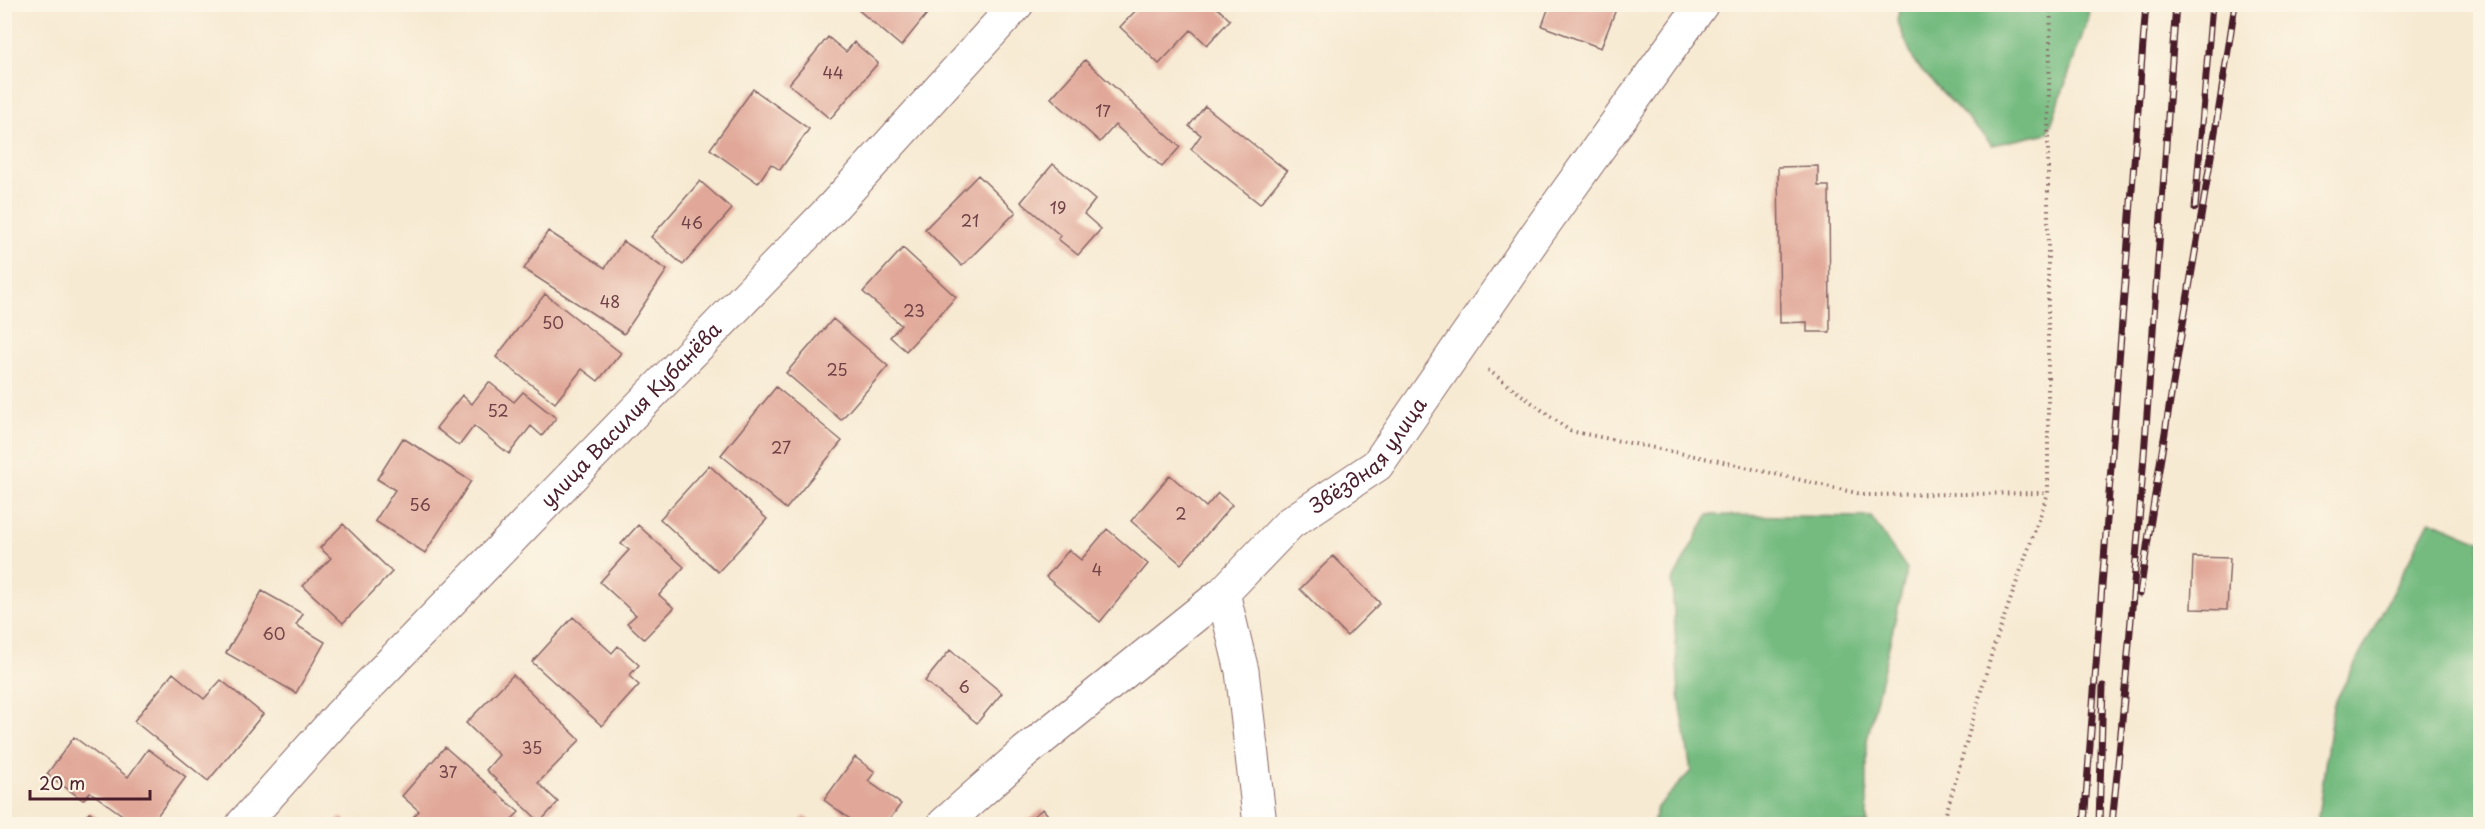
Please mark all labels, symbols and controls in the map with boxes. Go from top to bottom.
house number: 44 [822,60,844,84]
house number: 17 [1095,98,1111,122]
house number: 19 [1050,195,1066,219]
house number: 21 [961,208,979,232]
house number: 46 [681,210,703,234]
house number: 48 [600,289,620,313]
house number: 23 [903,298,925,322]
house number: 50 [542,310,564,334]
street label: улица Василия Кубанёва [533,314,728,514]
house number: 25 [826,357,848,381]
street label: Звёздная улица [1303,391,1434,520]
house number: 52 [487,398,509,422]
house number: 27 [771,435,791,459]
house number: 56 [409,492,431,516]
house number: 2 [1175,501,1187,525]
house number: 4 [1092,557,1102,581]
house number: 60 [263,621,285,645]
house number: 6 [958,674,970,698]
house number: 35 [522,735,542,759]
house number: 37 [439,759,458,783]
scale bar [30,763,150,801]
text: 20 m [39,769,85,796]

